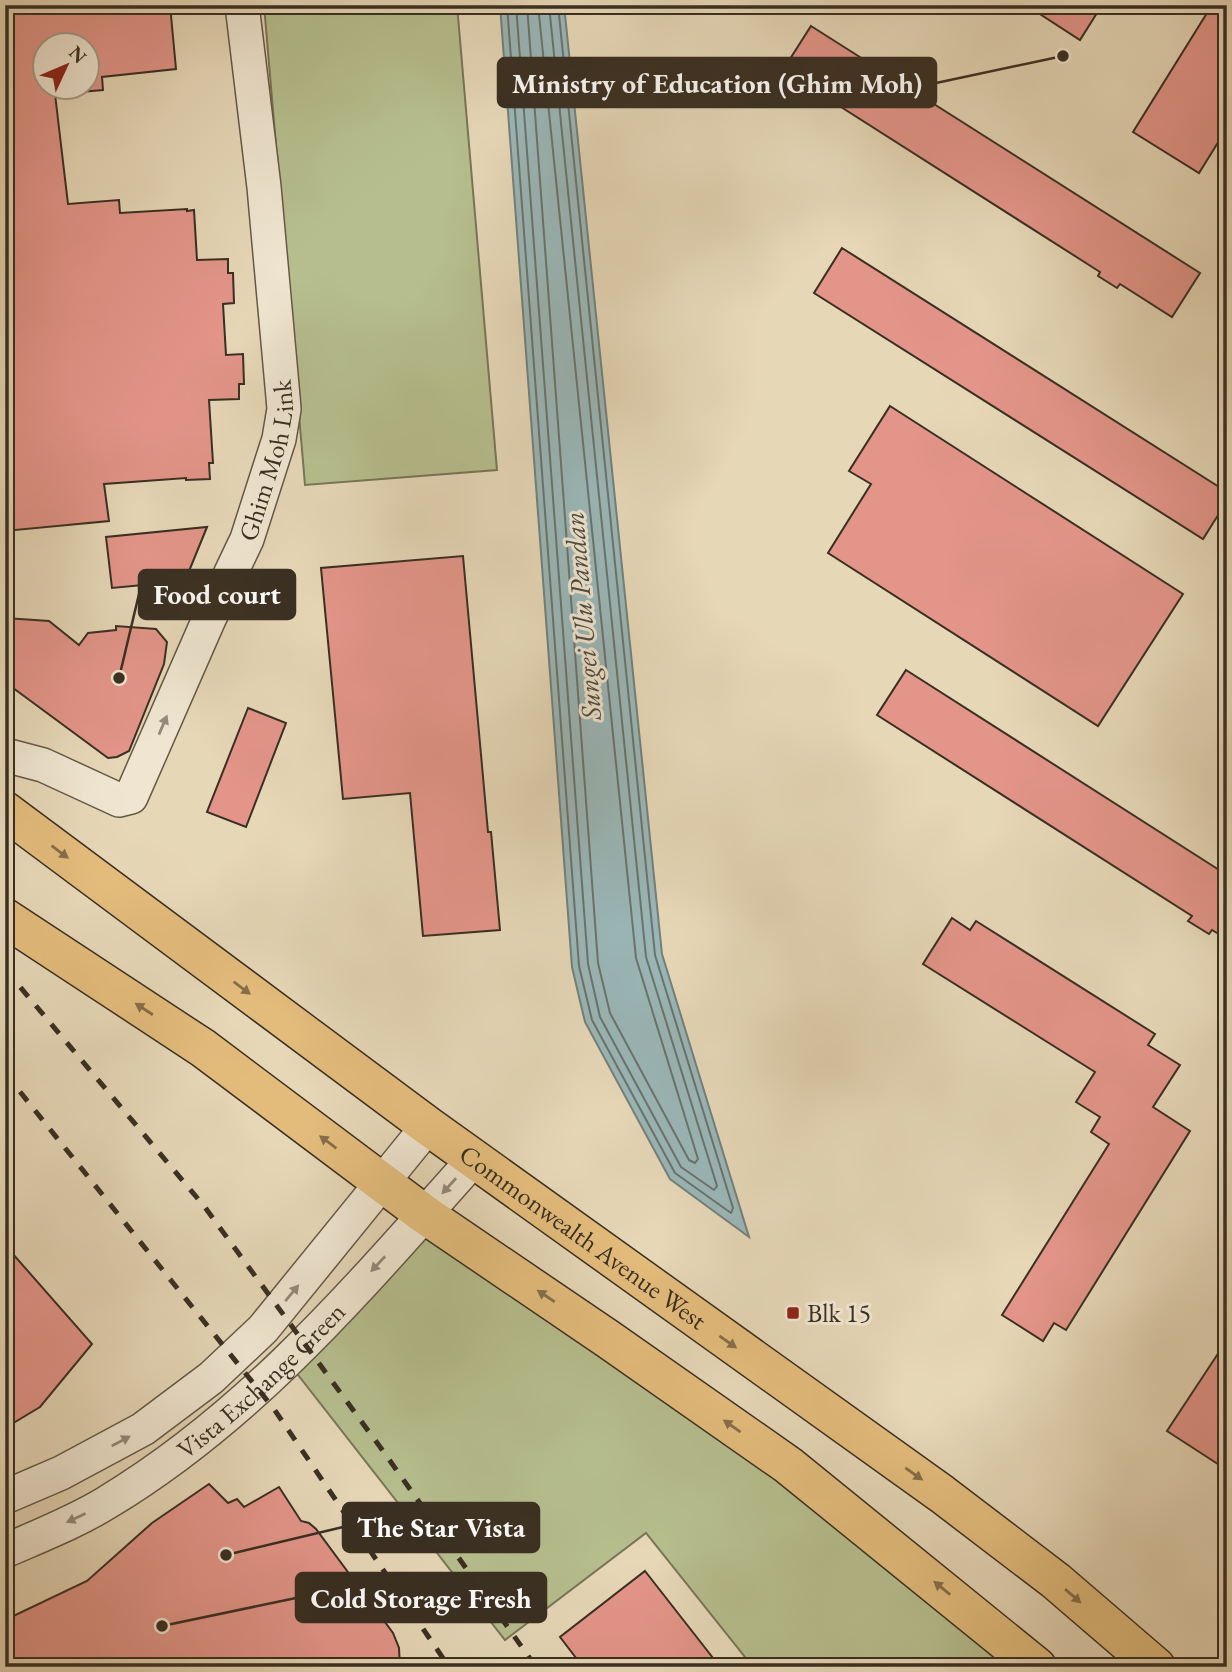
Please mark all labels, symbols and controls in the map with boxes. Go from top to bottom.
north arrow [32,32,102,102]
text: N [64,40,93,69]
callout: Ministry of Education (Ghim Moh) [498,58,936,107]
text: Ministry of Education (Ghim Moh) [512,65,922,101]
street label: Ghim Moh Link [230,378,301,545]
water label: Sungei Ulu Pandan [555,510,609,723]
callout: Food court [139,570,295,619]
text: Food court [153,576,281,612]
one-way arrow [158,715,169,736]
one-way arrow [51,845,69,859]
one-way arrow [233,981,251,995]
one-way arrow [134,1003,153,1016]
one-way arrow [320,1134,338,1149]
street label: Commonwealth Avenue West [453,1137,713,1337]
one-way arrow [442,1178,457,1195]
one-way arrow [370,1255,386,1273]
one-way arrow [284,1285,299,1302]
one-way arrow [536,1290,555,1303]
street label: Vista Exchange Green [170,1295,353,1466]
place label: Blk 15 [807,1296,871,1330]
marker: Blk 15 [785,1305,801,1321]
one-way arrow [719,1335,737,1349]
one-way arrow [723,1419,741,1433]
one-way arrow [111,1435,131,1447]
one-way arrow [905,1467,923,1481]
callout: The Star Vista [343,1503,539,1552]
text: The Star Vista [357,1509,526,1545]
one-way arrow [66,1512,86,1524]
callout: Cold Storage Fresh [296,1573,546,1622]
text: Cold Storage Fresh [310,1580,532,1616]
one-way arrow [934,1581,952,1596]
one-way arrow [1065,1588,1082,1603]

